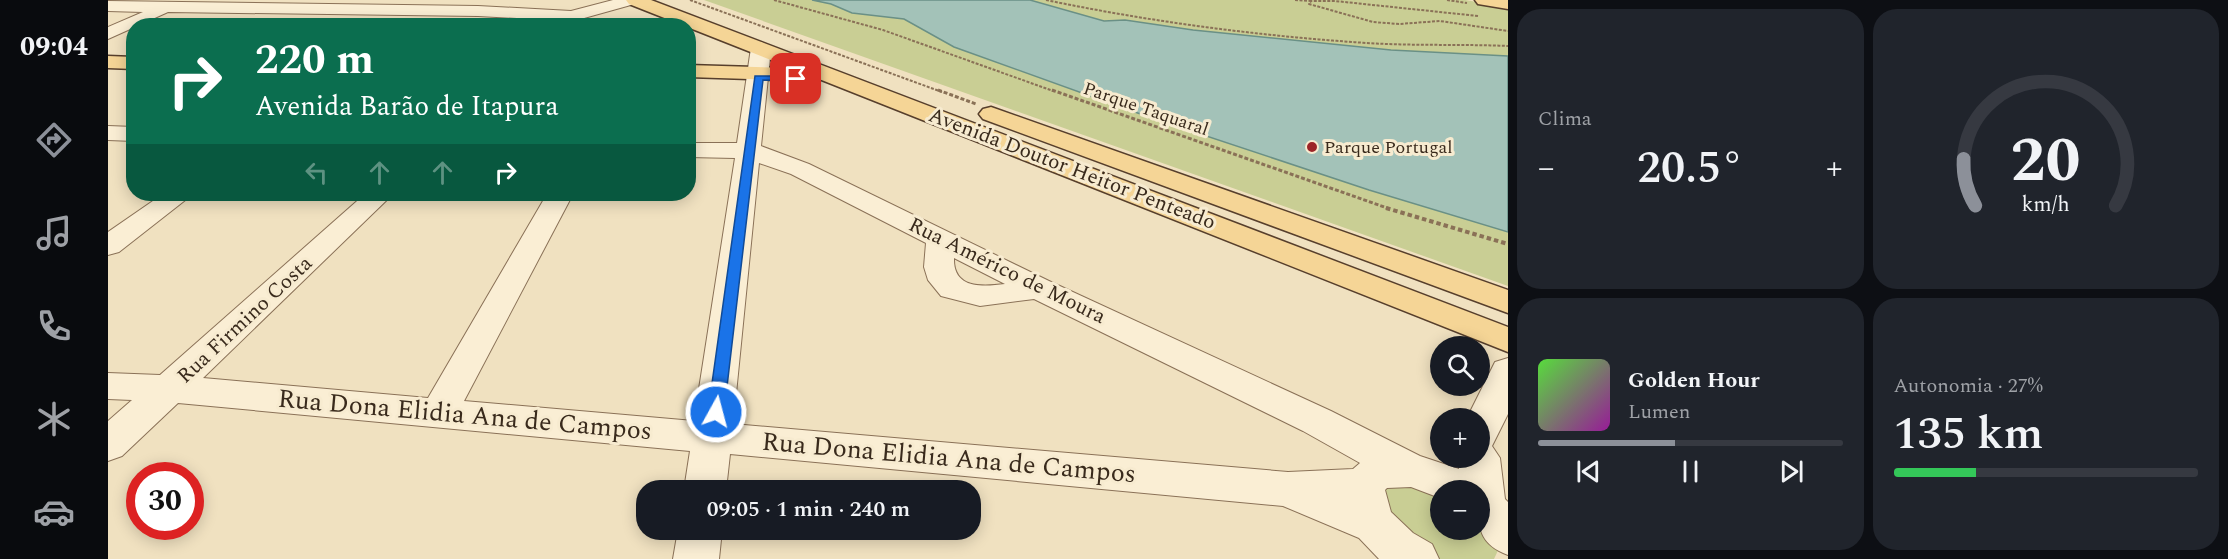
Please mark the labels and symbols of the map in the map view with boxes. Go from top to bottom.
pin [770,53,821,104]
street label: Parque Taquaral [1080,75,1212,143]
street label: Avenida Doutor Heitor Penteado [924,99,1220,239]
place label: Parque Portugal [1324,134,1453,161]
marker: Parque Portugal [1305,140,1319,154]
street label: Rua Américo de Moura [903,209,1112,333]
street label: Rua Firmino Costa [170,248,321,391]
street label: Rua Dona Elidia Ana de Campos [276,379,654,451]
position arrow [684,380,748,444]
street label: Rua Dona Elidia Ana de Campos [760,422,1138,494]
speed limit sign: 30 [126,462,204,540]

